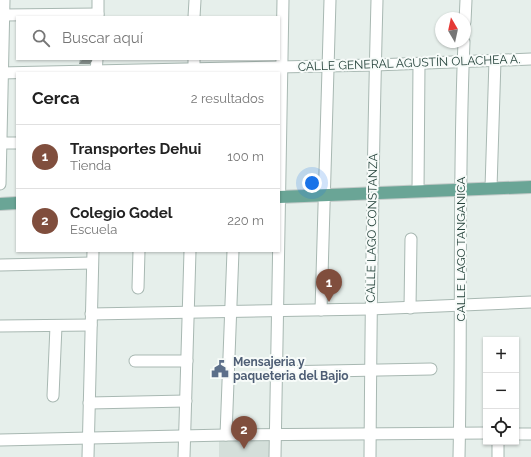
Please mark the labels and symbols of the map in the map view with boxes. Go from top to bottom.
north arrow [435,12,471,48]
street label: CALLE GENERAL AGUSTÍN OLACHEA A. [297,52,521,74]
street label: CALLE LAGO CONSTANZA [364,153,380,303]
your location [302,173,322,193]
street label: CALLE LAGO TANGANICA [454,177,468,321]
pin: 1 [316,269,342,302]
place label: Mensajeria y paqueteria del Bajio [233,355,349,383]
public building icon: Mensajeria y paqueteria del Bajio [210,359,230,379]
pin: 2 [231,416,257,449]

